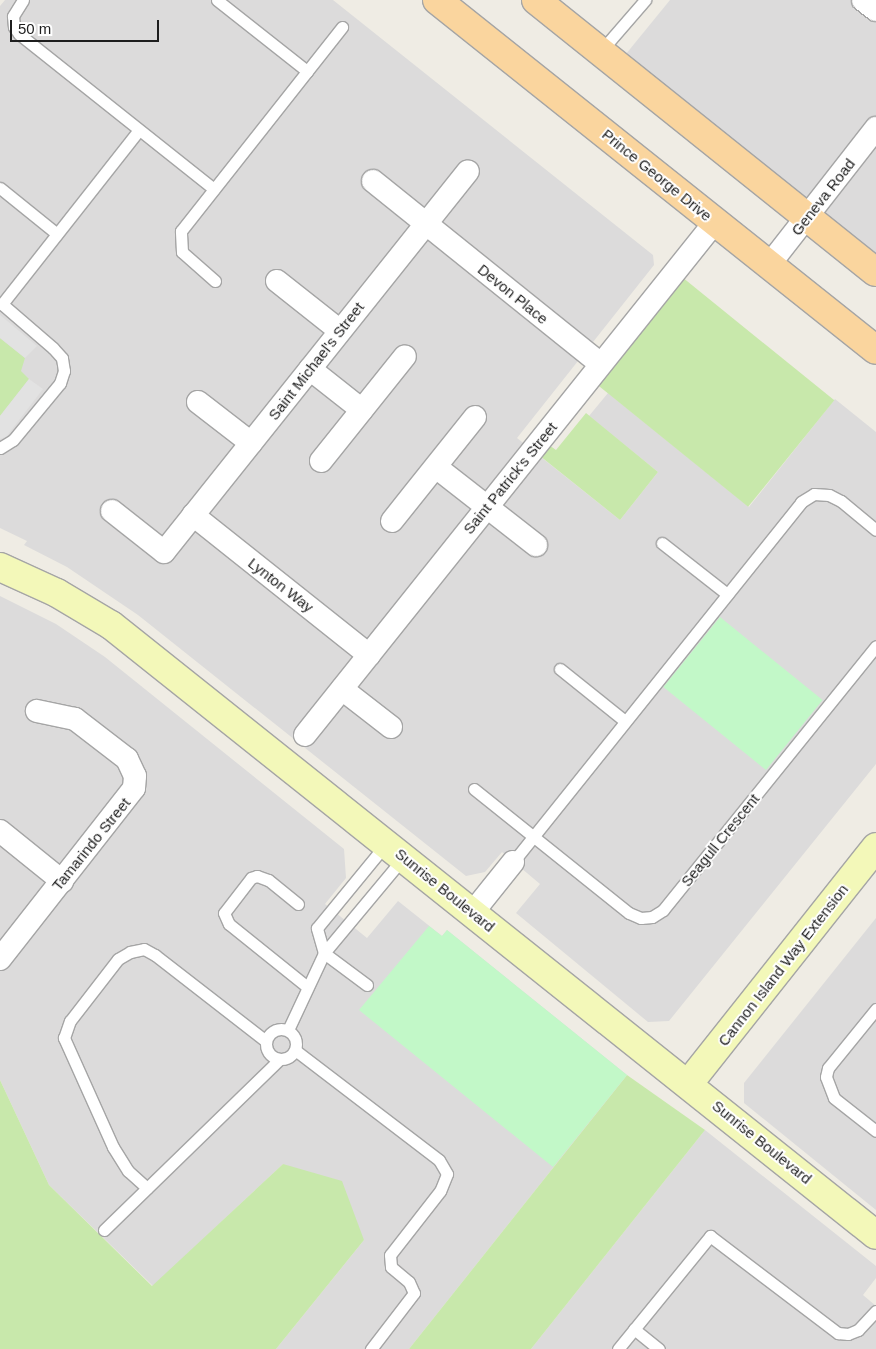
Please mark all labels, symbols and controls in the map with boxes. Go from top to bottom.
scale bar [12,10,161,42]
text: 50 m [18,20,51,37]
street label: Prince George Drive [599,125,715,225]
street label: Geneva Road [787,155,859,239]
street label: Devon Place [474,260,552,328]
street label: Saint Michael's Street [264,298,368,424]
street label: Saint Patrick's Street [459,418,561,538]
street label: Lynton Way [245,554,317,616]
street label: Seagull Crescent [677,790,763,890]
street label: Tamarindo Street [48,794,134,894]
street label: Sunrise Boulevard [392,844,498,936]
street label: Cannon Island Way Extension [714,881,852,1049]
street label: Sunrise Boulevard [709,1096,815,1188]

